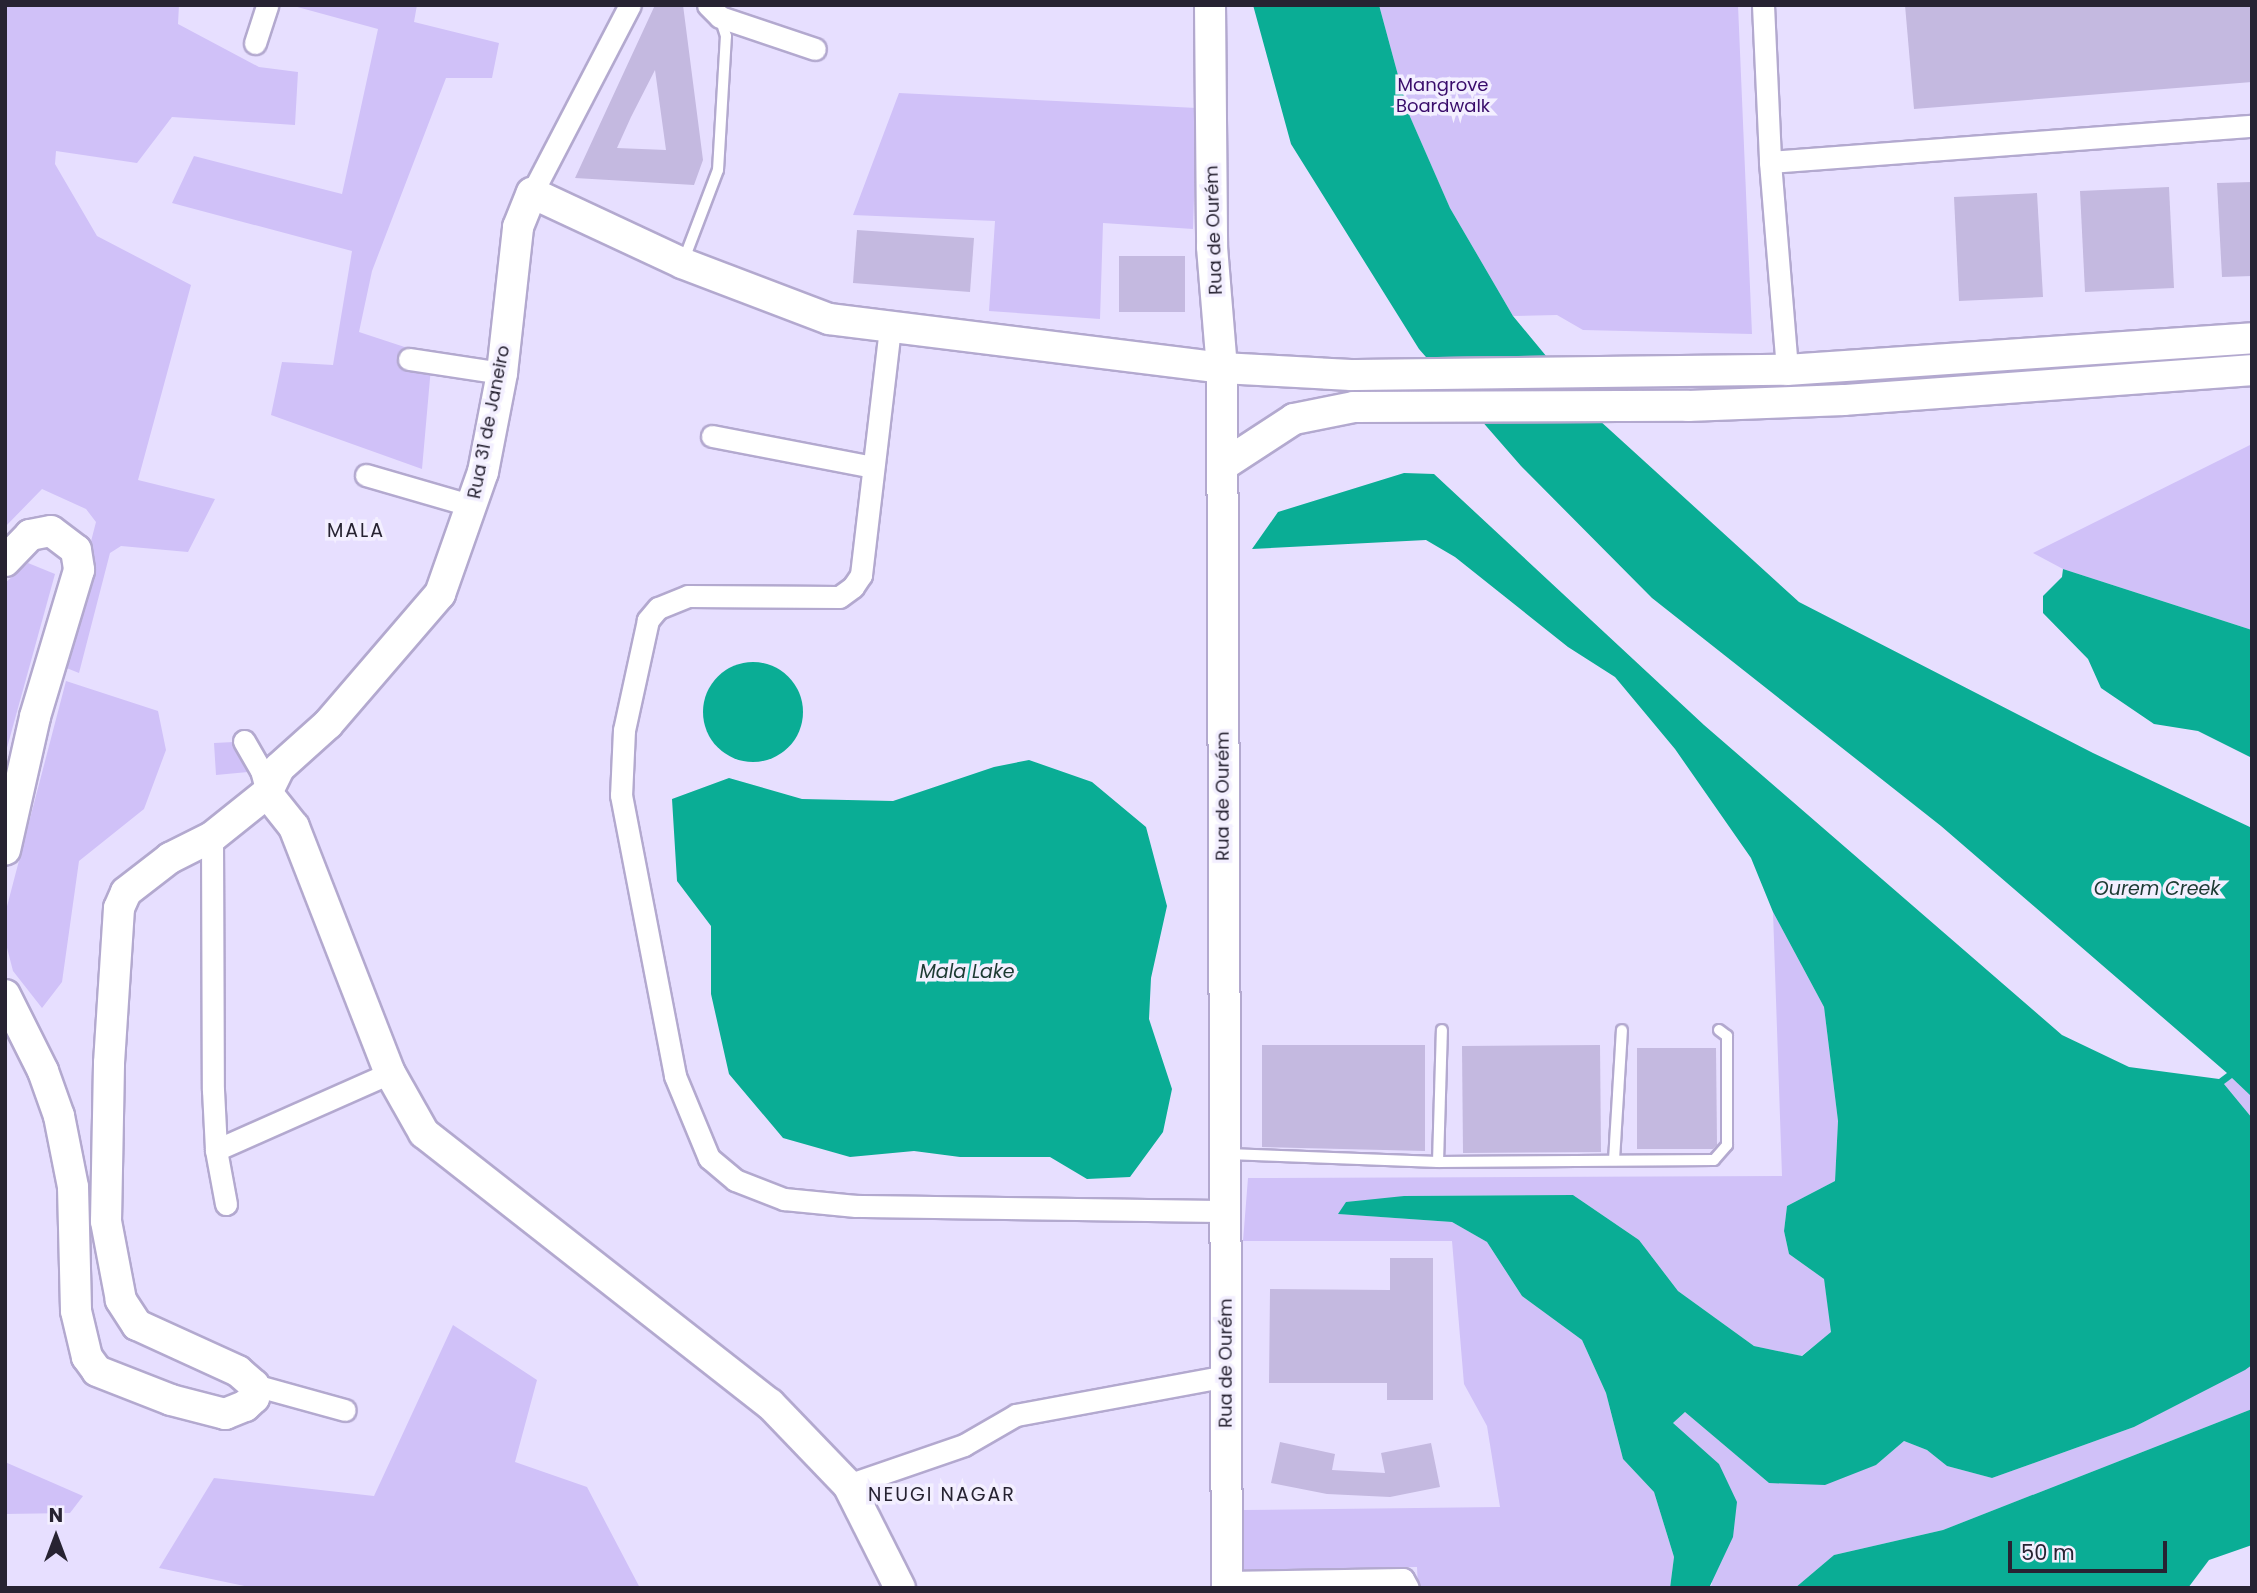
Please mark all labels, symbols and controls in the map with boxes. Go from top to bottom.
park label: Mangrove Boardwalk [1396,75,1490,118]
street label: Rua de Ourém [1201,165,1227,295]
street label: Rua 31 de Janeiro [464,343,514,501]
district label: MALA [327,520,385,542]
street label: Rua de Ourém [1212,731,1234,861]
water label: Ourem Creek [2094,878,2220,900]
water label: Mala Lake [920,961,1014,983]
street label: Rua de Ourém [1215,1298,1237,1428]
district label: NEUGI NAGAR [869,1484,1015,1506]
north arrow [21,1502,91,1572]
text: N [49,1502,63,1529]
scale bar [2012,1526,2171,1570]
text: 50 m [2021,1538,2075,1567]

